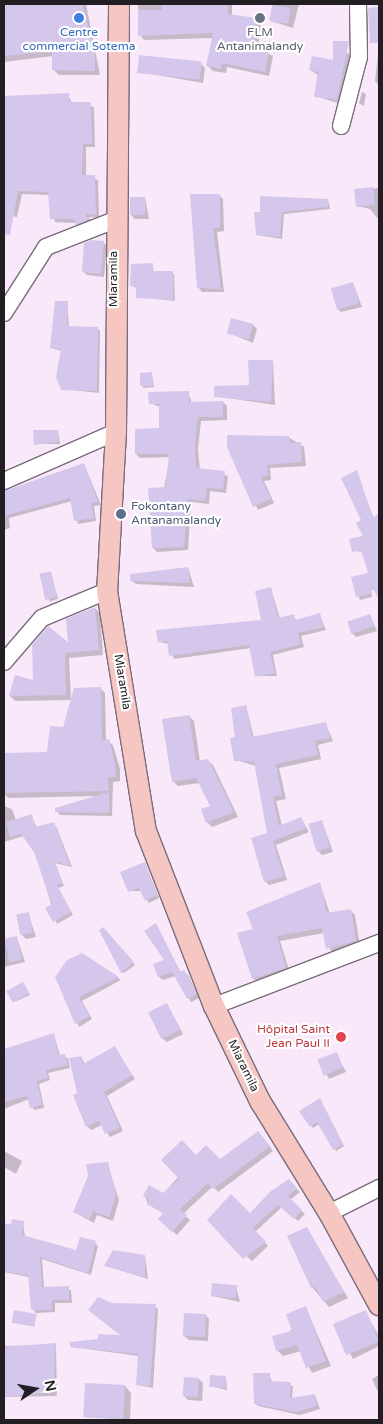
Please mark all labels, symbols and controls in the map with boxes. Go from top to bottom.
marker: Centre commercial Sotema [73,12,85,24]
marker: FLM Antanimalandy [254,12,266,24]
place label: Centre commercial Sotema [23,26,135,54]
place label: FLM Antanimalandy [217,26,303,54]
street label: Miaramila [107,251,121,307]
place label: Fokontany Antanamalandy [131,500,221,528]
marker: Fokontany Antanamalandy [115,508,127,520]
street label: Miaramila [110,653,134,711]
place label: Hôpital Saint Jean Paul II [257,1023,330,1051]
marker: Hôpital Saint Jean Paul II [334,1030,348,1044]
street label: Miaramila [224,1038,262,1094]
north arrow [10,1364,60,1414]
text: N [41,1379,60,1393]

